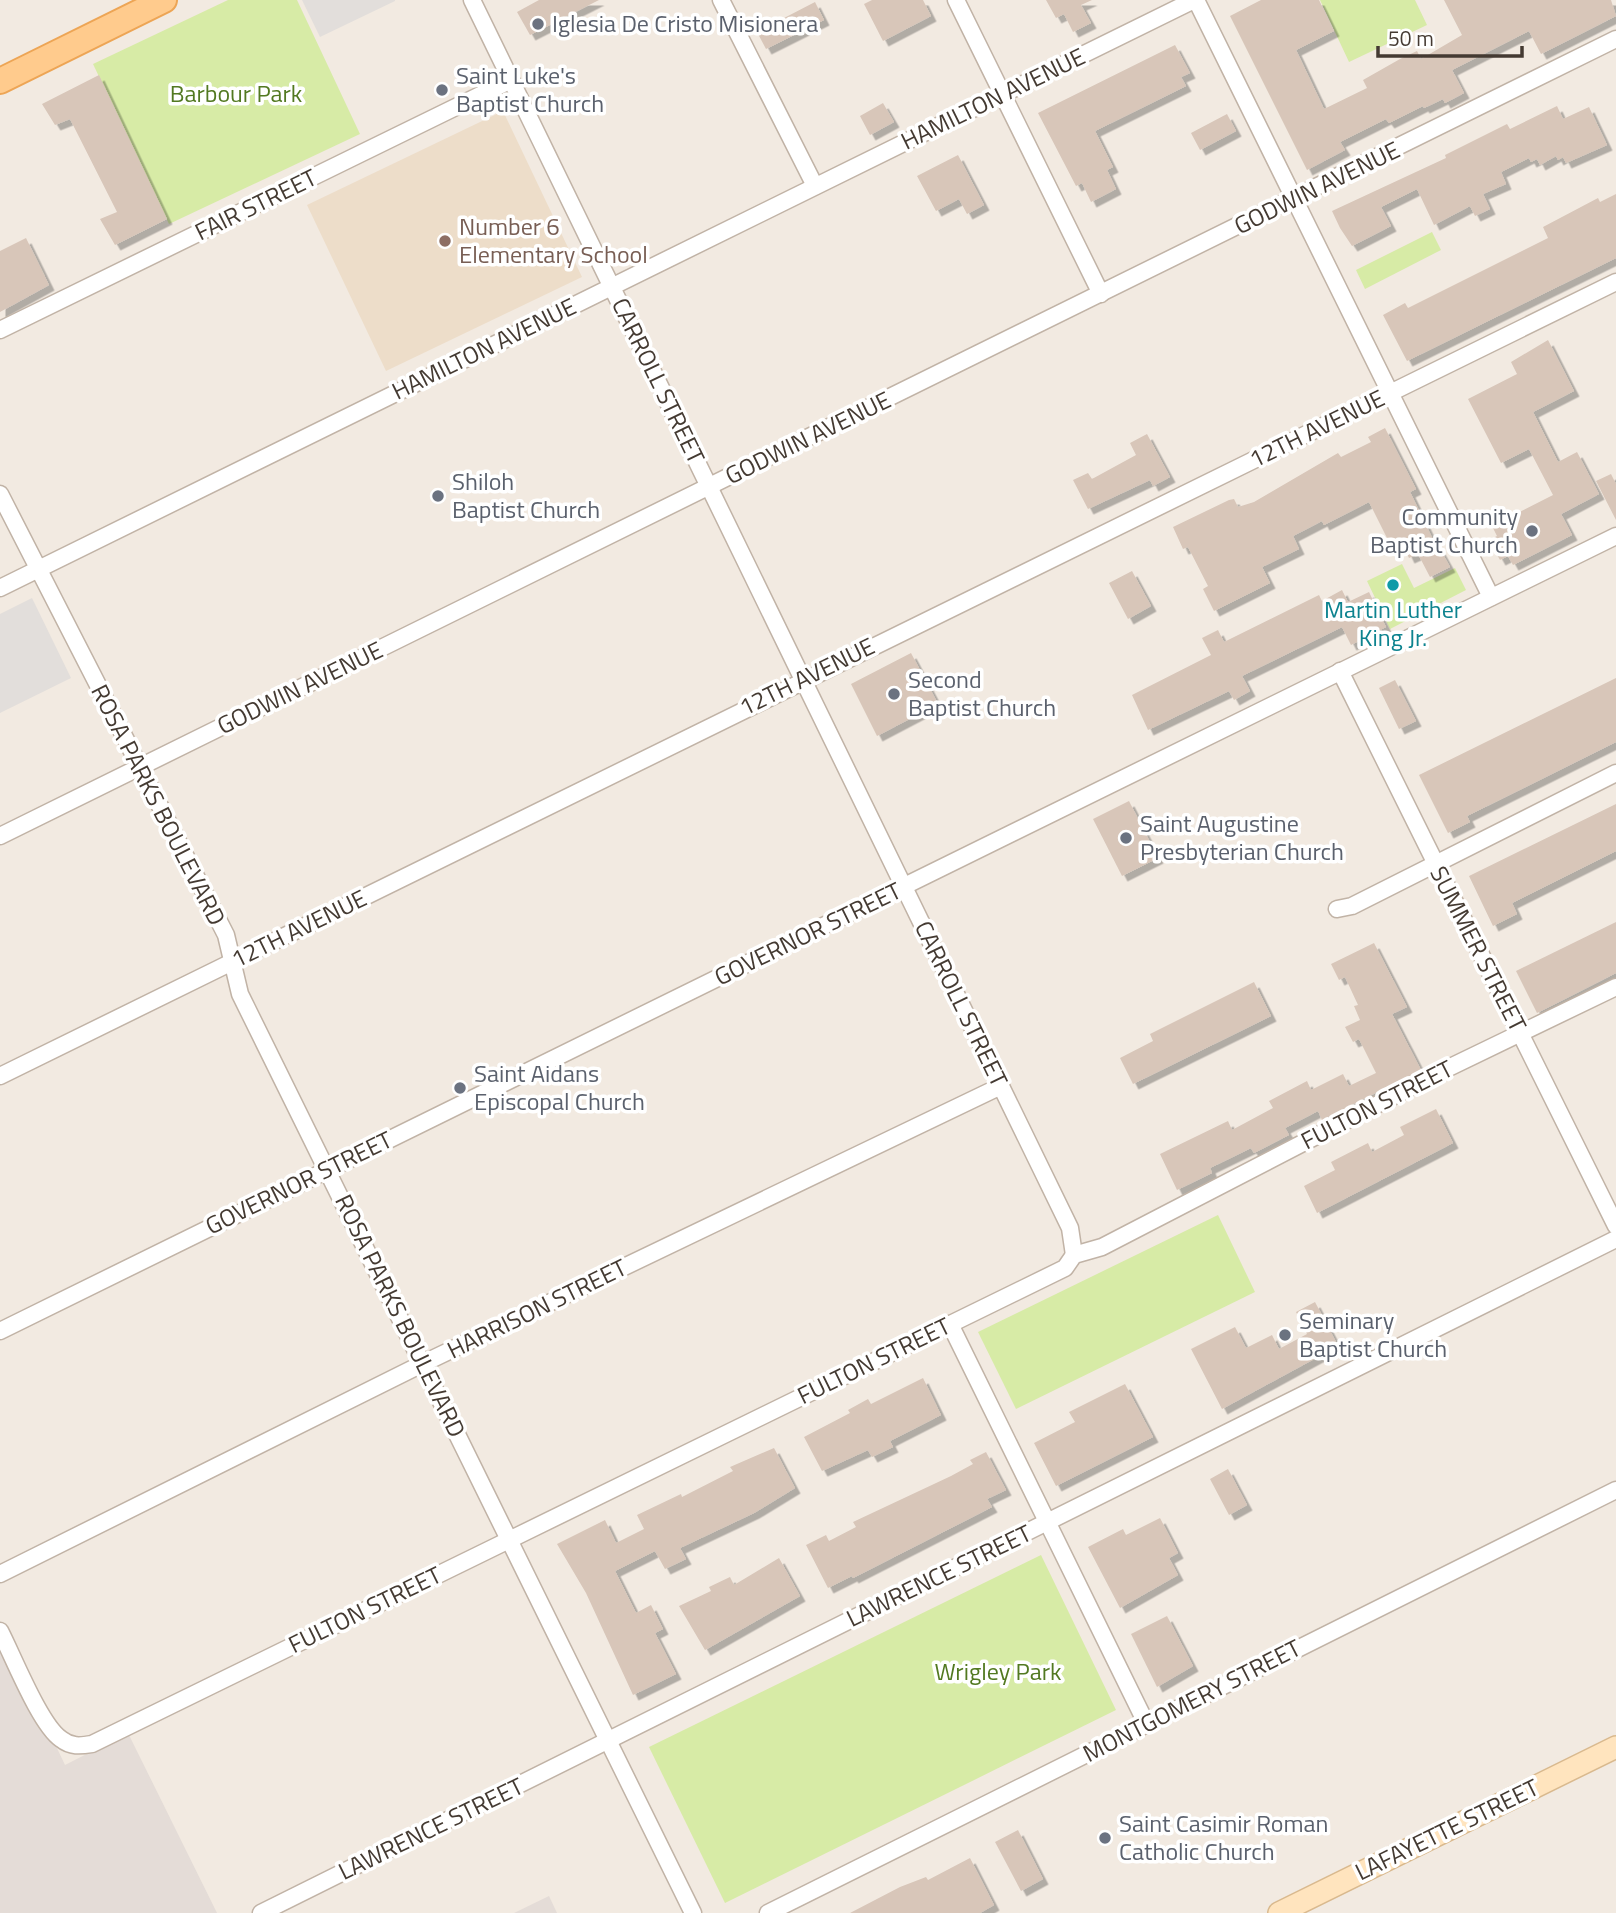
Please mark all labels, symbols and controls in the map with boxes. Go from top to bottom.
place label: Iglesia De Cristo Misionera [552,5,818,41]
scale bar [1378,14,1522,58]
marker: Iglesia De Cristo Misionera [530,16,546,32]
text: 50 m [1388,22,1434,54]
street label: HAMILTON AVENUE [894,38,1091,158]
place label: Saint Luke's Baptist Church [456,57,604,121]
park label: Barbour Park [170,75,303,111]
marker: Saint Luke's Baptist Church [434,82,450,98]
street label: GODWIN AVENUE [1228,131,1406,243]
street label: FAIR STREET [188,159,323,249]
place label: Number 6 Elementary School [459,208,648,272]
marker: Number 6 Elementary School [437,233,453,249]
street label: HAMILTON AVENUE [385,288,582,408]
street label: CARROLL STREET [603,291,715,470]
street label: 12TH AVENUE [1243,380,1390,476]
street label: GODWIN AVENUE [719,381,897,493]
place label: Shiloh Baptist Church [452,463,600,527]
marker: Shiloh Baptist Church [430,488,446,504]
place label: Community Baptist Church [1370,498,1518,562]
marker: Community Baptist Church [1524,523,1540,539]
marker: Martin Luther King Jr. [1385,577,1401,593]
place label: Martin Luther King Jr. [1324,591,1462,655]
street label: 12TH AVENUE [733,628,880,724]
street label: GODWIN AVENUE [211,631,389,743]
place label: Second Baptist Church [908,661,1056,725]
street label: ROSA PARKS BOULEVARD [82,678,235,931]
marker: Second Baptist Church [886,686,902,702]
place label: Saint Augustine Presbyterian Church [1140,805,1344,869]
marker: Saint Augustine Presbyterian Church [1118,830,1134,846]
street label: SUMMER STREET [1422,859,1536,1038]
street label: GOVERNOR STREET [708,872,907,994]
street label: 12TH AVENUE [225,880,372,976]
street label: CARROLL STREET [906,914,1018,1093]
street label: FULTON STREET [1294,1050,1459,1158]
place label: Saint Aidans Episcopal Church [474,1055,645,1119]
marker: Saint Aidans Episcopal Church [452,1080,468,1096]
street label: GOVERNOR STREET [199,1121,398,1243]
street label: ROSA PARKS BOULEVARD [326,1188,475,1443]
street label: HARRISON STREET [441,1249,633,1367]
place label: Seminary Baptist Church [1299,1302,1447,1366]
street label: FULTON STREET [791,1307,957,1413]
marker: Seminary Baptist Church [1277,1327,1293,1343]
street label: LAWRENCE STREET [840,1514,1038,1636]
street label: FULTON STREET [282,1556,448,1662]
street label: MONTGOMERY STREET [1076,1629,1307,1771]
park label: Wrigley Park [934,1653,1062,1689]
street label: LAWRENCE STREET [332,1767,530,1889]
street label: LAFAYETTE STREET [1349,1769,1545,1889]
place label: Saint Casimir Roman Catholic Church [1119,1805,1328,1869]
marker: Saint Casimir Roman Catholic Church [1097,1830,1113,1846]

